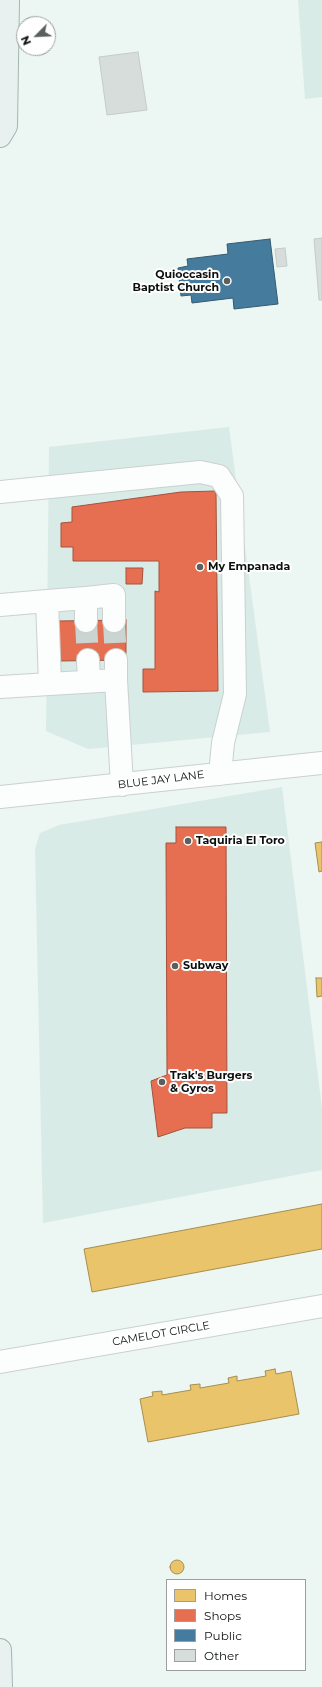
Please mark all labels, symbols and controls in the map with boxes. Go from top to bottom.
north arrow [16,16,56,56]
text: N [18,34,34,47]
place label: Quioccasin Baptist Church [133,268,219,294]
marker: Quioccasin Baptist Church [222,276,232,286]
place label: My Empanada [208,560,290,574]
marker: My Empanada [195,562,205,572]
street label: BLUE JAY LANE [117,768,205,792]
place label: Taquiria El Toro [196,834,285,848]
marker: Taquiria El Toro [183,836,193,846]
place label: Subway [183,959,228,973]
marker: Subway [170,961,180,971]
place label: Trak's Burgers & Gyros [170,1069,252,1095]
marker: Trak's Burgers & Gyros [157,1077,167,1087]
street label: CAMELOT CIRCLE [111,1319,211,1349]
legend [166,1579,306,1671]
text: Homes [204,1588,247,1603]
text: Shops [204,1608,241,1623]
text: Public [204,1628,242,1643]
text: Other [204,1648,239,1663]

